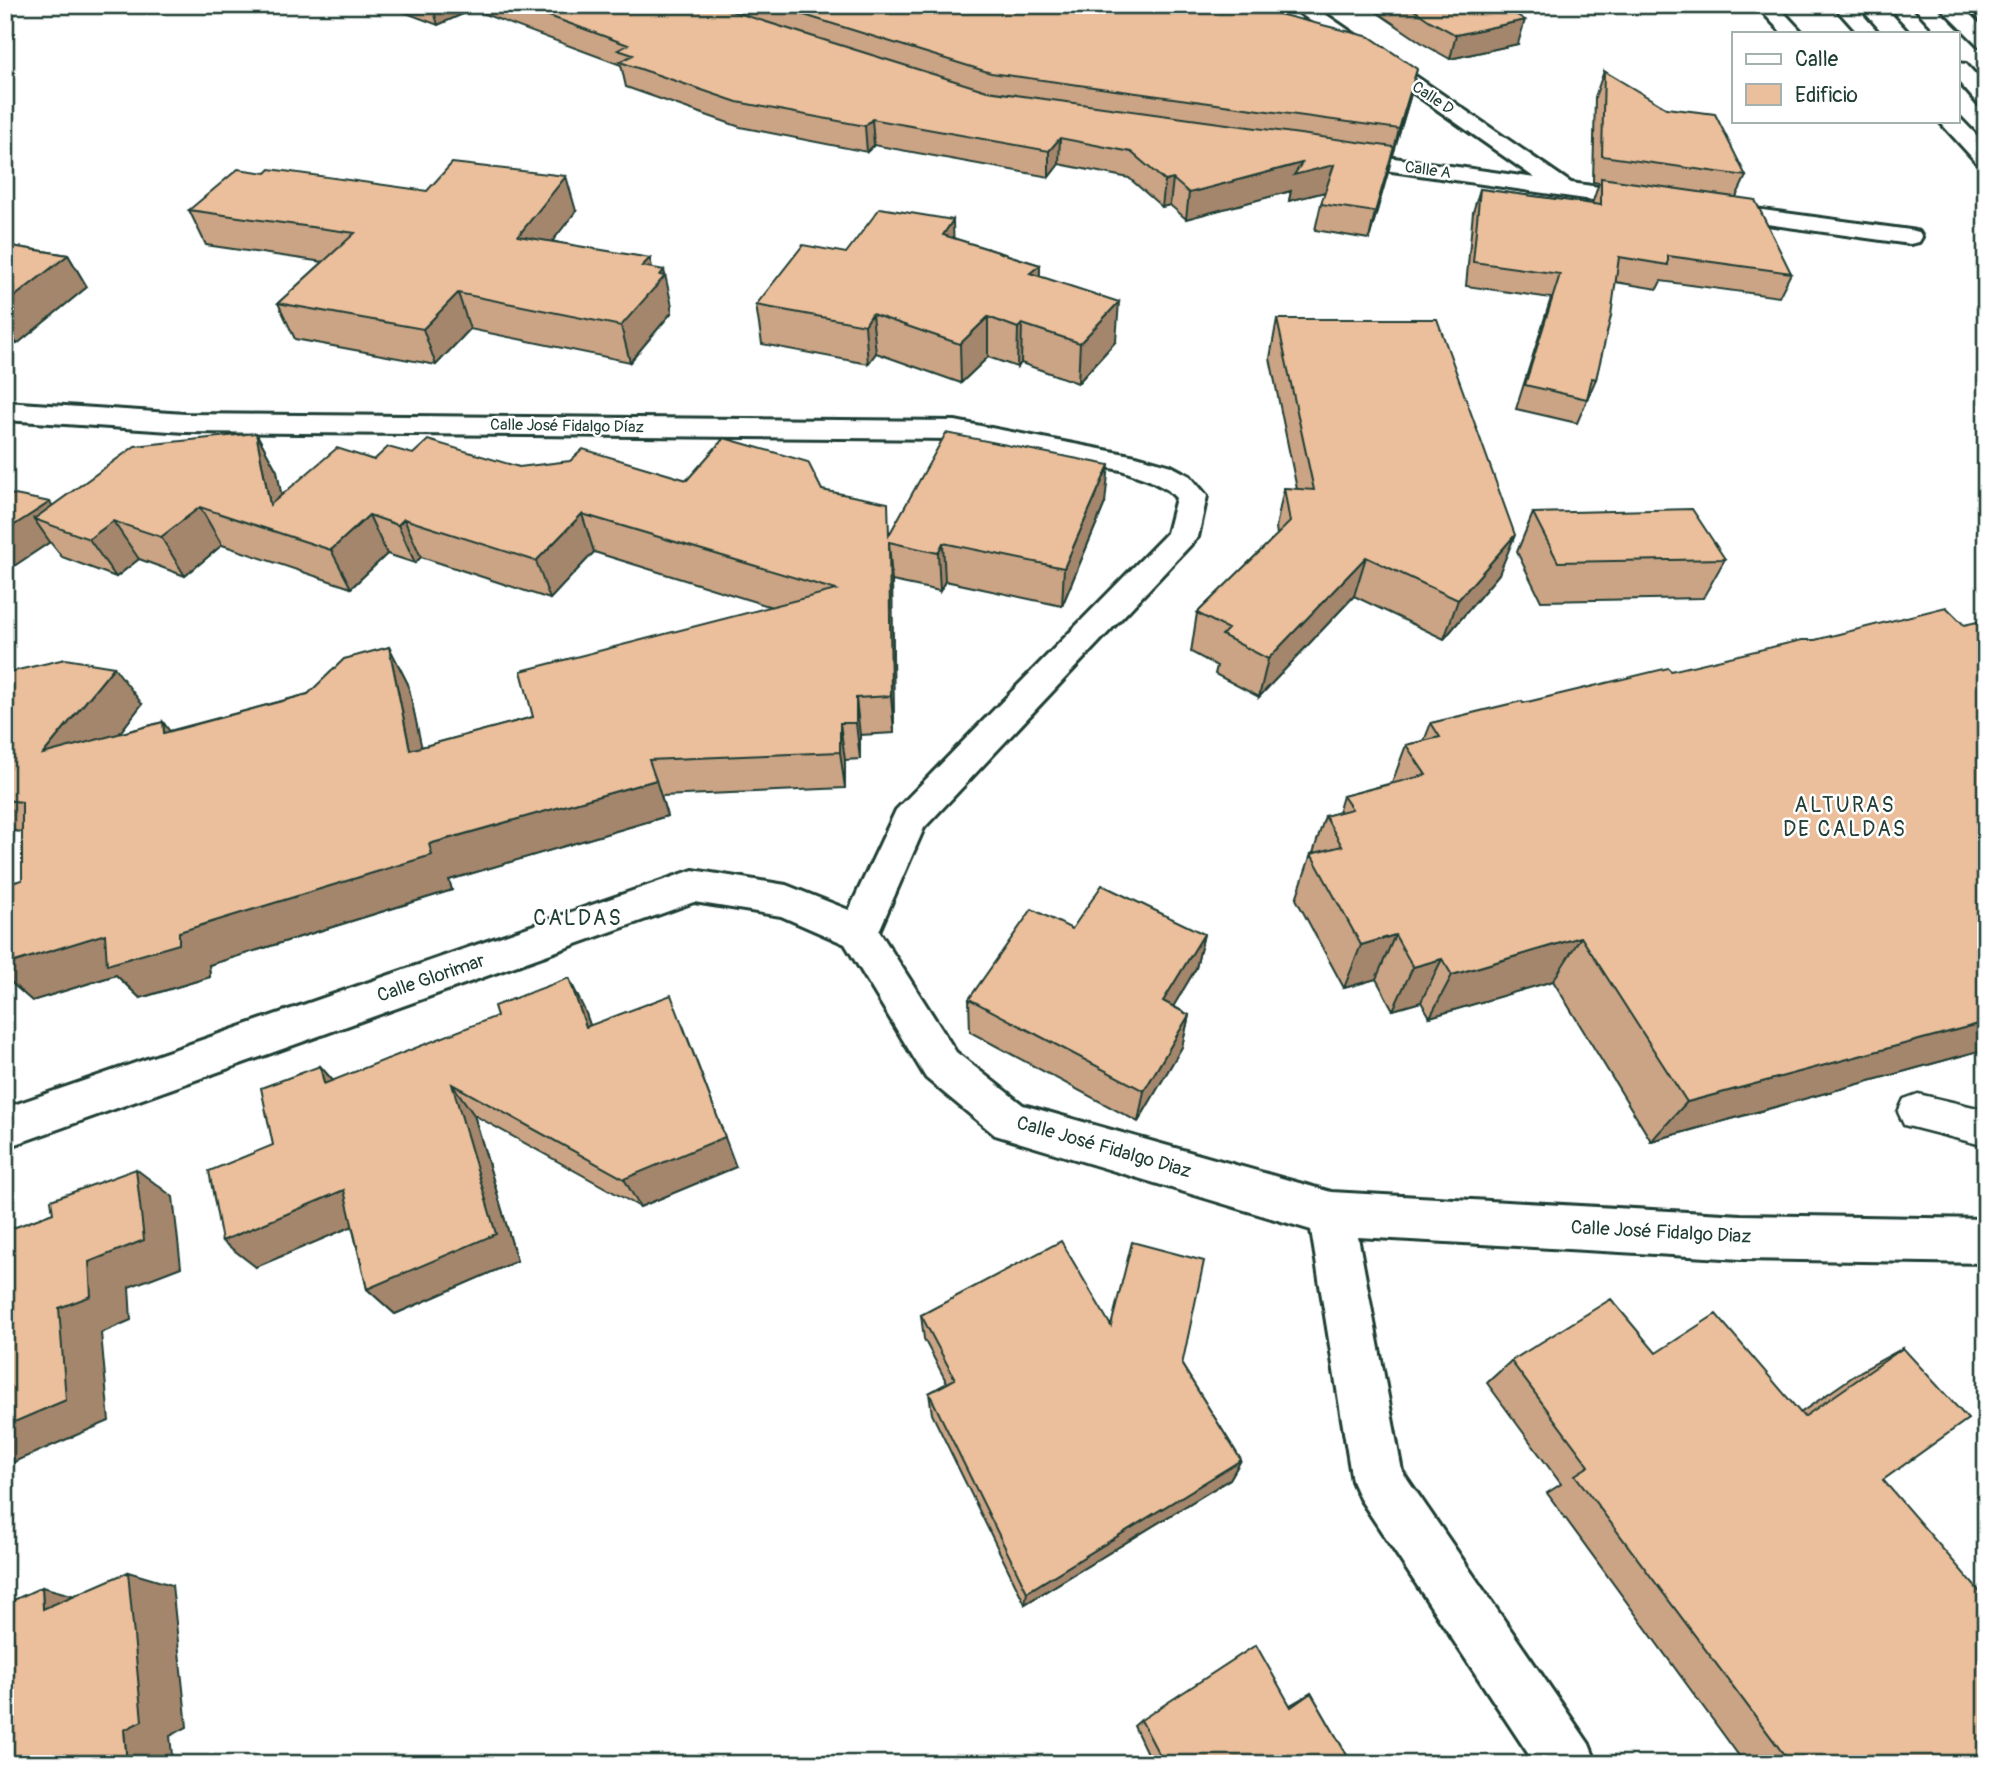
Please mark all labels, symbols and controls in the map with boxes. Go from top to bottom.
legend [1732,32,1960,122]
text: Calle [1795,46,1839,73]
street label: Calle D [1408,77,1458,119]
text: Edificio [1795,82,1858,109]
street label: Calle A [1403,157,1453,183]
street label: Calle José Fidalgo Díaz [490,415,644,437]
district label: ALTURAS DE CALDAS [1783,792,1907,843]
district label: CALDAS [533,905,623,932]
street label: Calle Glorimar [374,948,488,1008]
street label: Calle José Fidalgo Diaz [1014,1111,1194,1183]
street label: Calle José Fidalgo Diaz [1570,1215,1752,1249]

